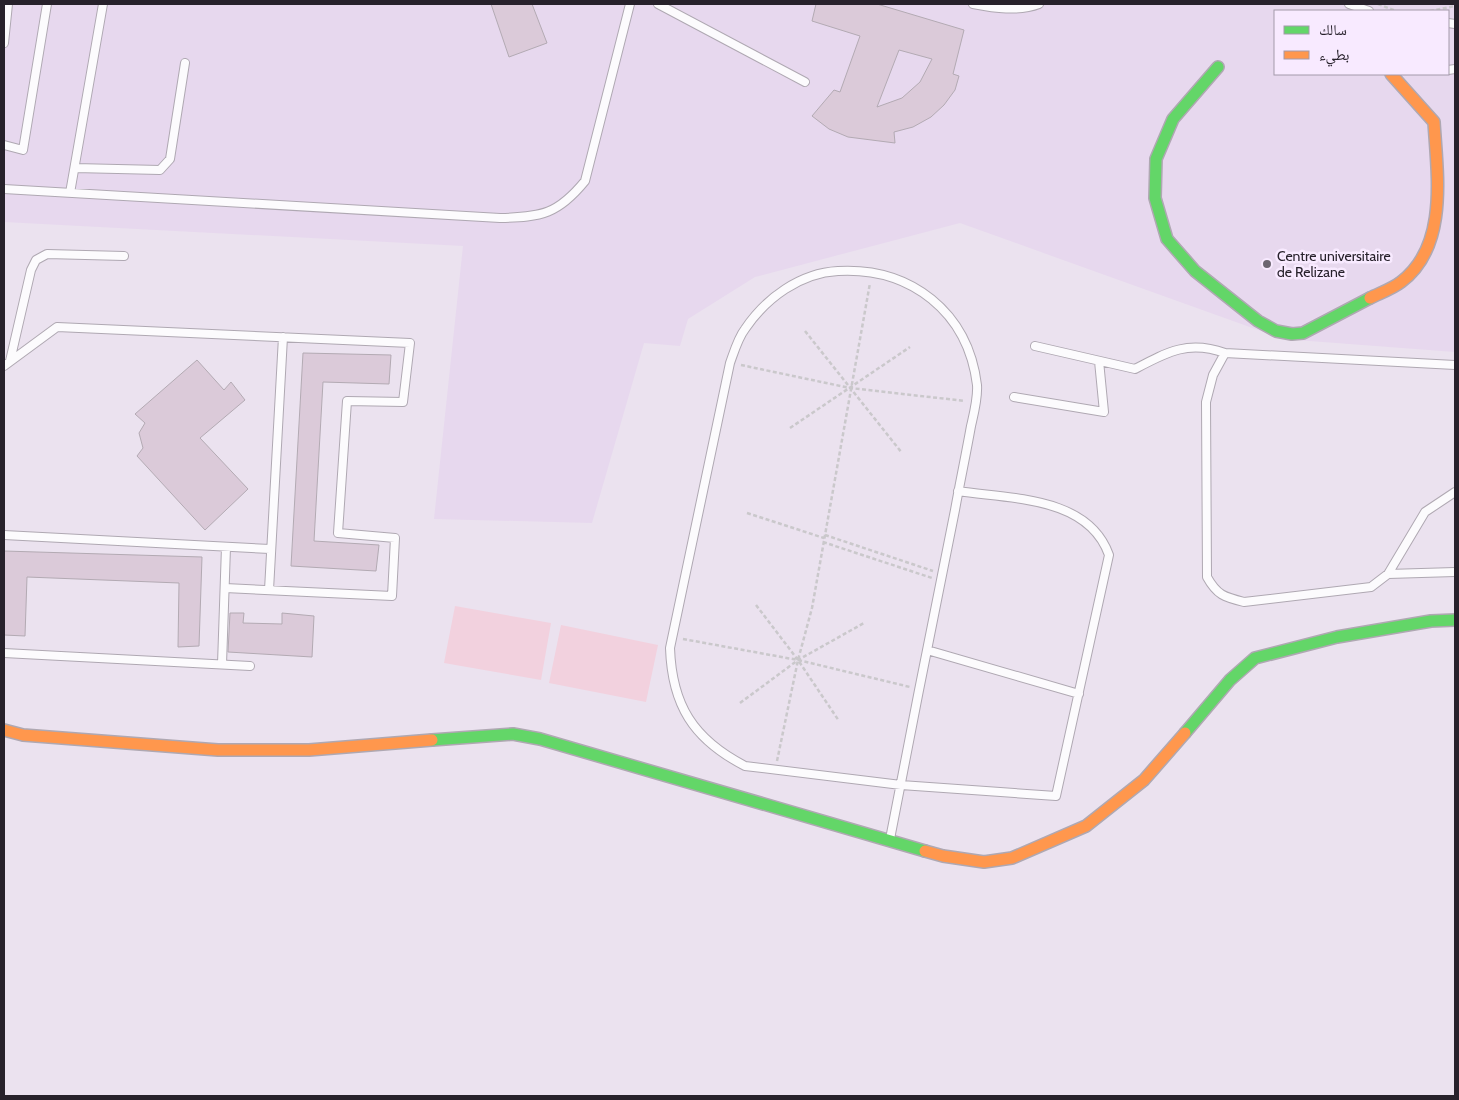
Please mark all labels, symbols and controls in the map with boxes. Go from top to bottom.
legend [1274,10,1449,75]
text: سالك [1319,21,1347,39]
text: بطيء [1319,46,1349,67]
place label: Centre universitaire de Relizane [1277,247,1391,281]
marker: Centre universitaire de Relizane [1261,258,1273,270]

